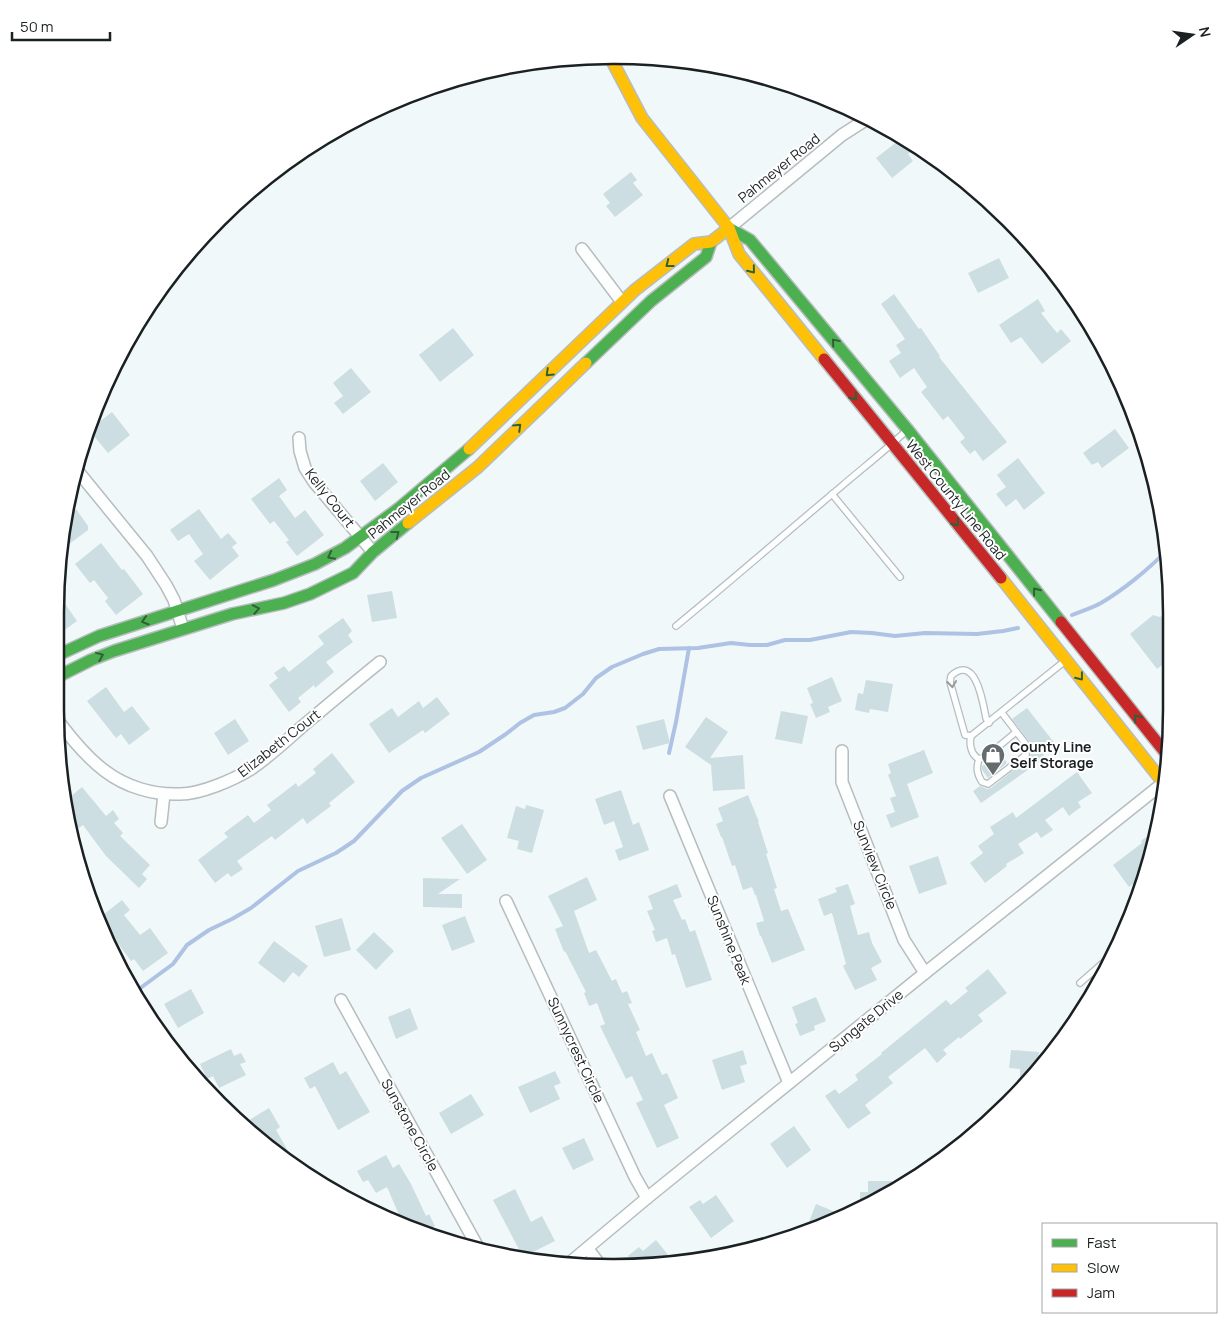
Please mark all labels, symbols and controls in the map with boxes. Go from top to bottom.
scale bar [12,10,110,42]
north arrow [1167,10,1217,60]
text: 50 m [20,16,54,37]
text: N [1195,25,1216,39]
street label: Pahmeyer Road [734,129,824,207]
one-way arrow [666,258,675,266]
one-way arrow [747,265,756,274]
one-way arrow [832,339,841,348]
one-way arrow [545,367,554,376]
one-way arrow [848,391,856,400]
one-way arrow [512,424,521,433]
street label: West County Line Road [902,436,1011,564]
street label: Kelly Court [301,464,360,531]
street label: Pahmeyer Road [364,465,454,543]
one-way arrow [951,518,960,527]
one-way arrow [390,531,400,540]
one-way arrow [327,550,336,560]
one-way arrow [1033,588,1041,597]
one-way arrow [251,604,260,615]
one-way arrow [142,616,150,626]
one-way arrow [96,652,104,662]
one-way arrow [1075,671,1083,680]
one-way arrow [946,681,957,689]
street label: Elizabeth Court [234,704,324,781]
one-way arrow [1135,715,1143,724]
place label: County Line Self Storage [1010,737,1094,772]
shop icon: County Line Self Storage [980,742,1006,776]
street label: Sunview Circle [849,818,902,912]
street label: Sunshine Peak [703,892,756,988]
street label: Sungate Drive [825,985,907,1056]
street label: Sunnycrest Circle [544,994,609,1106]
street label: Sunstone Circle [377,1075,444,1174]
legend [1042,1223,1217,1313]
text: Fast [1087,1232,1116,1253]
text: Slow [1087,1257,1120,1278]
text: Jam [1087,1282,1115,1303]

